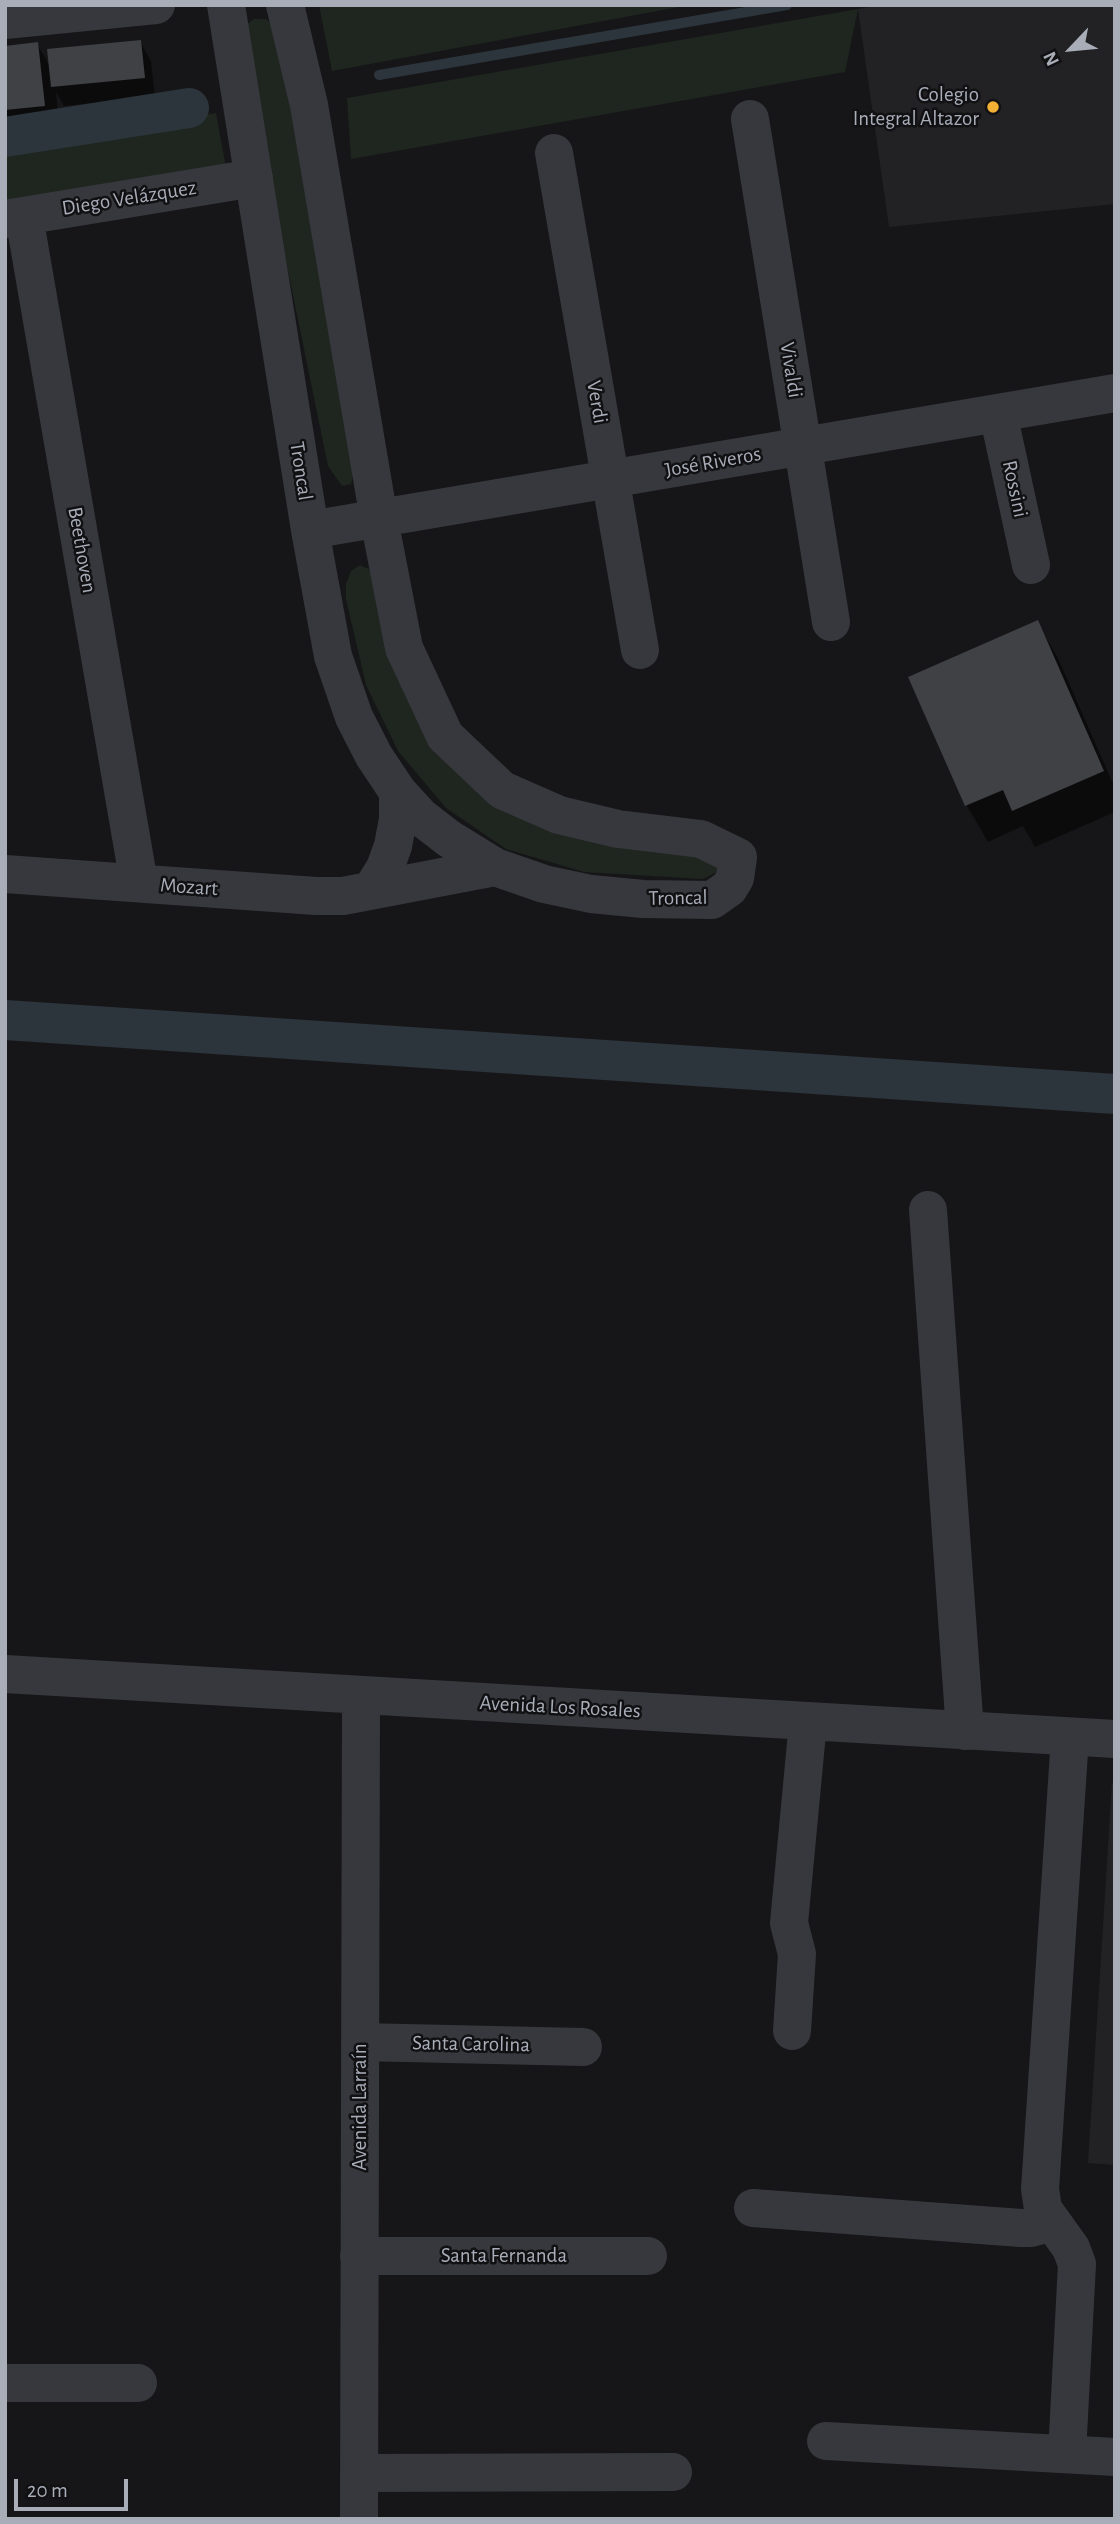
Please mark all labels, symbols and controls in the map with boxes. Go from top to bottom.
north arrow [1036,14,1106,84]
text: N [1040,48,1063,69]
place label: Colegio Integral Altazor [853,82,979,132]
marker: Colegio Integral Altazor [985,99,1001,115]
street label: Diego Velázquez [60,175,198,221]
street label: Vivaldi [774,340,808,400]
street label: Verdi [581,378,613,426]
street label: Troncal [284,440,318,502]
street label: José Riveros [663,441,763,483]
street label: Rossini [997,458,1033,520]
street label: Beethoven [62,505,102,595]
street label: Mozart [159,872,219,902]
street label: Troncal [648,885,708,911]
street label: Avenida Los Rosales [479,1690,641,1724]
street label: Santa Carolina [412,2030,530,2058]
street label: Avenida Larraín [347,2043,373,2171]
street label: Santa Fernanda [441,2243,567,2269]
scale bar [18,2464,131,2508]
text: 20 m [27,2480,68,2501]

